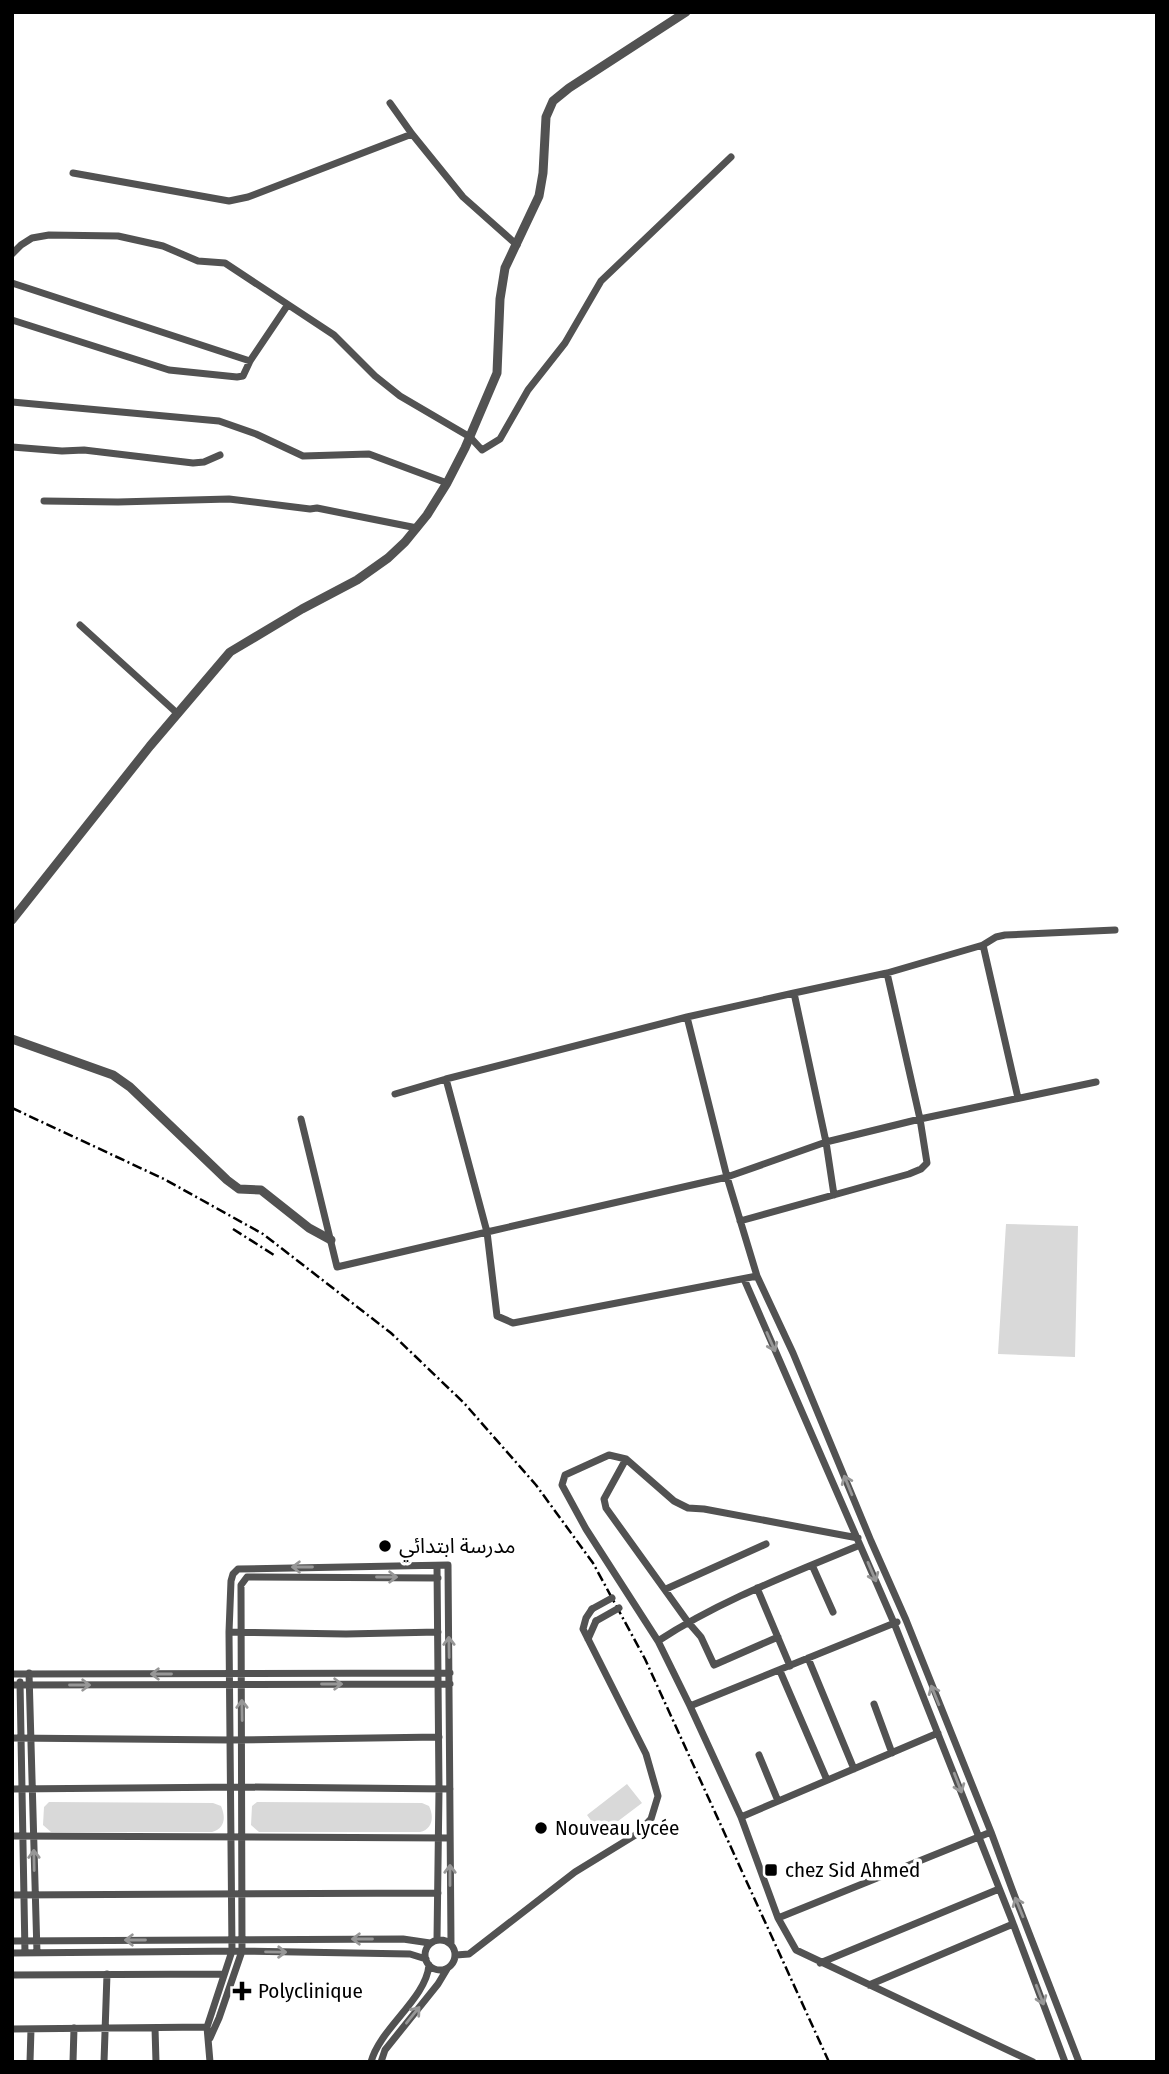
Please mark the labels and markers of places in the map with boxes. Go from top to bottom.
place label: مدرسة ابتدائي [399,1533,516,1562]
marker: مدرسة ابتدائي [377,1538,393,1554]
place label: Nouveau lycée [555,1815,679,1841]
marker: Nouveau lycée [533,1820,549,1836]
place label: chez Sid Ahmed [785,1857,920,1883]
marker: chez Sid Ahmed [763,1862,779,1878]
place label: Polyclinique [258,1978,363,2004]
marker: Polyclinique [232,1981,252,2001]

